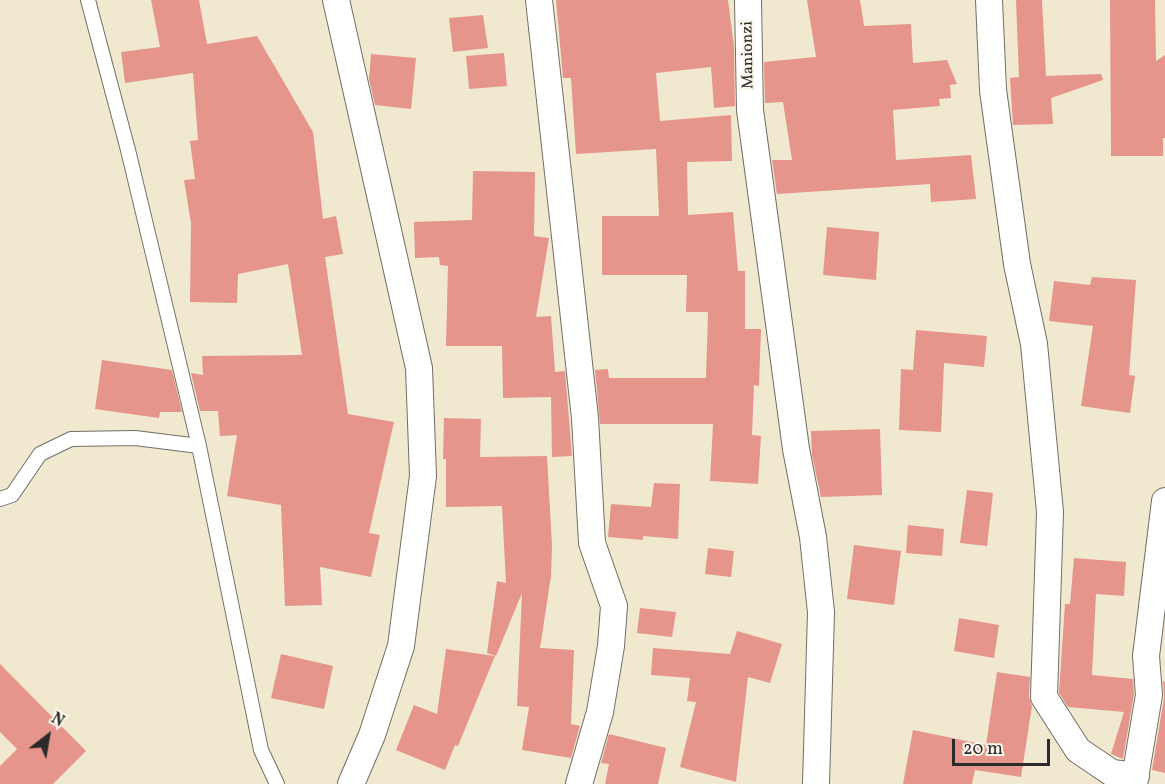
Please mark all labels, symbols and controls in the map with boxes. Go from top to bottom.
street label: Manionzi [739,21,759,89]
north arrow [18,706,78,766]
text: N [47,708,68,733]
scale bar [955,727,1052,765]
text: 20 m [963,737,1003,762]

